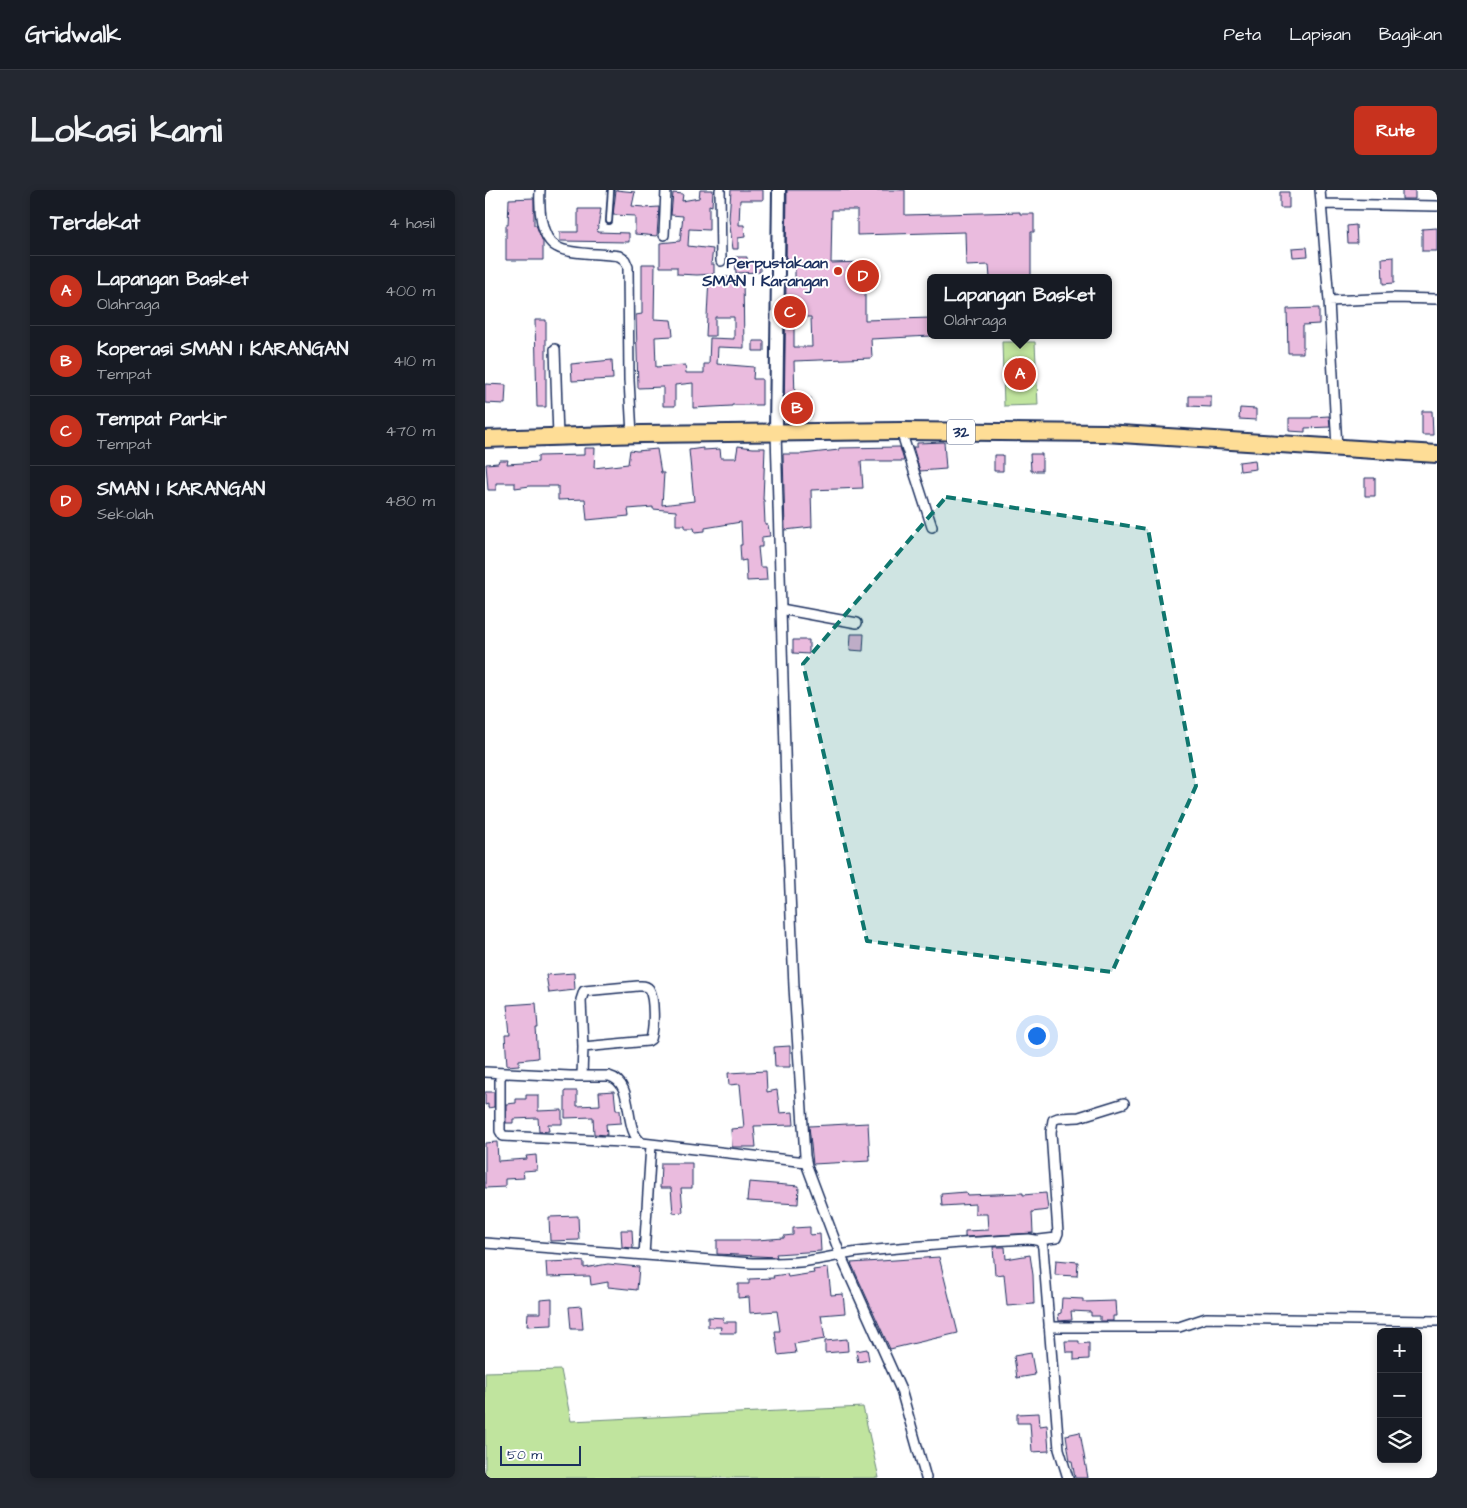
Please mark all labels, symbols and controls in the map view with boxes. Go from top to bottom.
text: Gridwalk [25,18,121,52]
text: Peta [1224,22,1261,47]
text: Lapisan [1289,22,1351,47]
text: Bagikan [1379,22,1442,47]
text: Lokasi kami [30,106,222,155]
button: Rute [1354,106,1437,155]
text: Terdekat [50,208,140,237]
text: 4 hasil [389,212,435,234]
place label: Perpustakaan SMAN 1 Karangan [701,252,828,294]
pin: D [847,257,879,295]
marker: Perpustakaan SMAN 1 Karangan [832,265,844,277]
text: Lapangan Basket [97,266,248,293]
popup [927,274,1112,339]
text: A [61,280,71,302]
text: 400 m [385,280,435,302]
text: Lapangan Basket [944,282,1095,309]
text: Olahraga [97,293,160,315]
pin: C [774,293,806,331]
text: Olahraga [944,309,1006,331]
text: Koperasi SMAN 1 KARANGAN [97,336,348,363]
text: B [60,350,72,372]
text: 410 m [393,350,435,372]
pin: A [1004,355,1036,393]
text: Tempat [97,363,152,385]
pin: B [781,389,813,427]
text: Tempat Parkir [97,406,227,433]
text: C [60,420,72,442]
text: 470 m [385,420,435,442]
road number: 32 [947,420,975,444]
text: Tempat [97,433,152,455]
text: SMAN 1 KARANGAN [97,476,265,503]
text: D [61,490,71,512]
text: 480 m [385,490,435,512]
text: Sekolah [97,503,153,525]
your location [1024,1023,1050,1049]
map controls [1377,1328,1422,1463]
button: + [1377,1328,1422,1373]
button: − [1377,1373,1422,1418]
button: layers [1377,1418,1422,1463]
scale bar [500,1443,581,1466]
text: 50 m [507,1445,542,1465]

